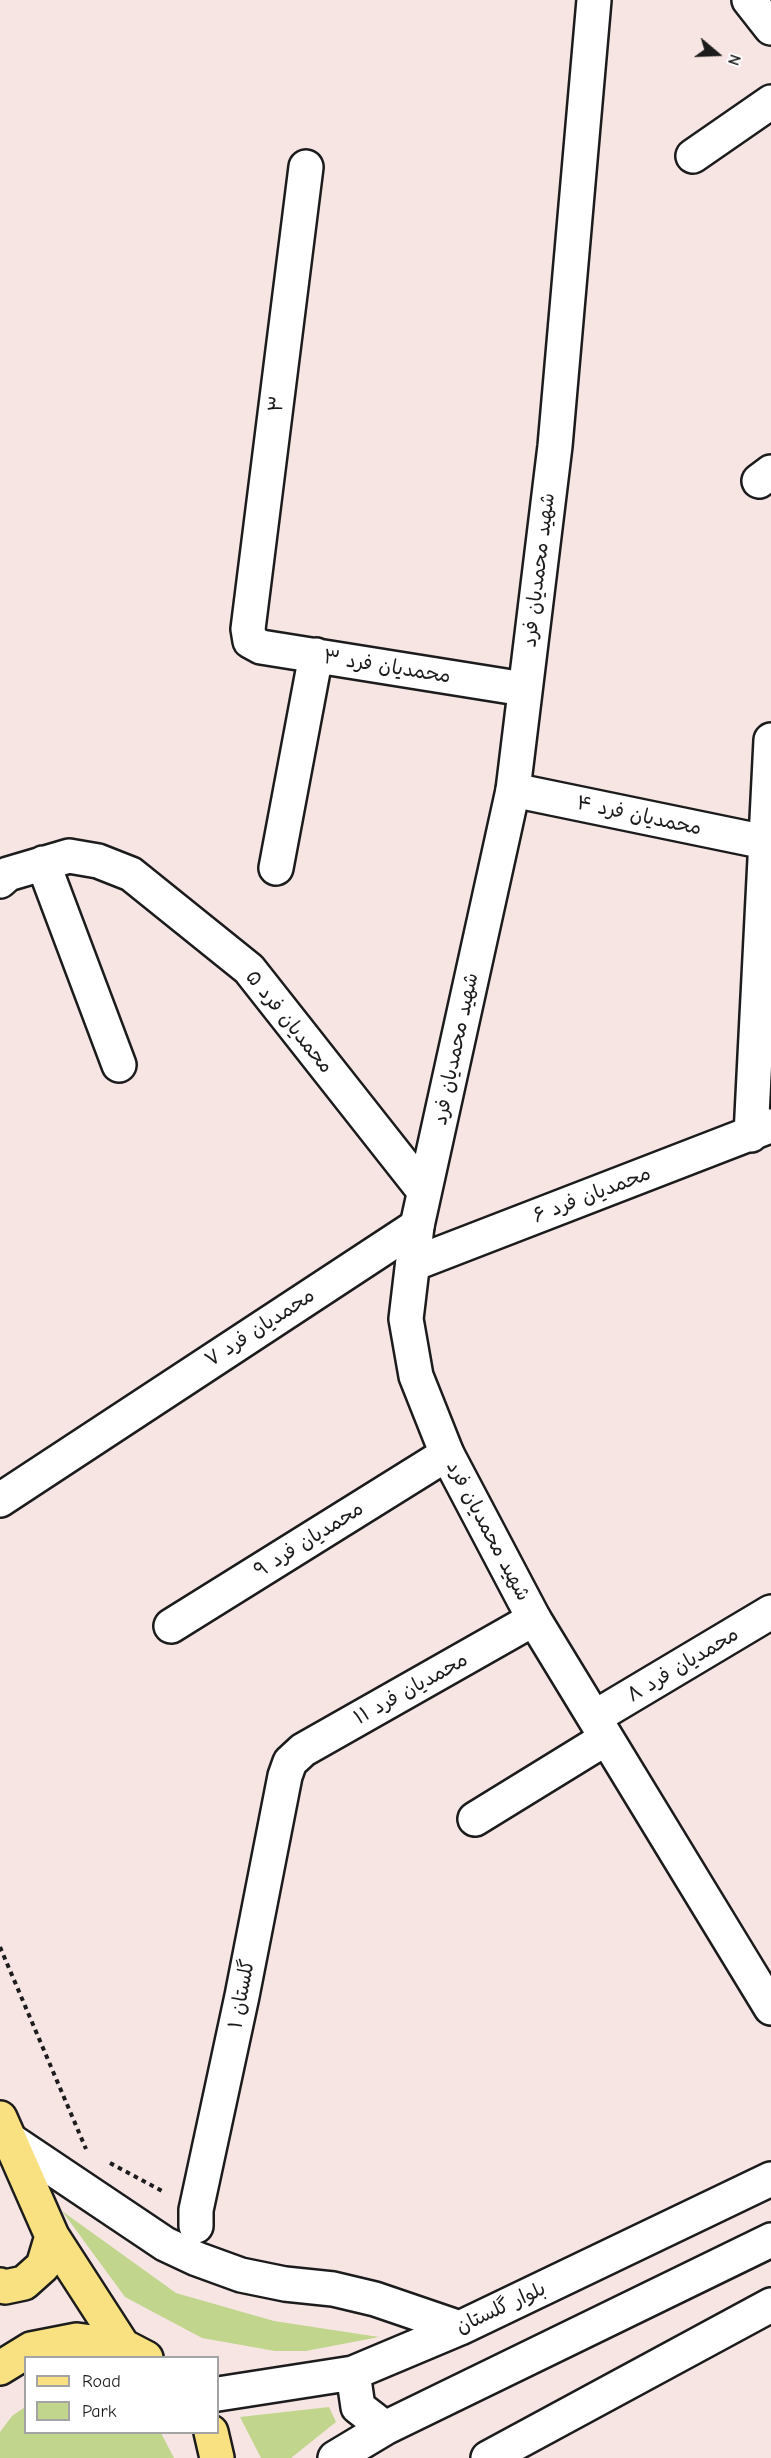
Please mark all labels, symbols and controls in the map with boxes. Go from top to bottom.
north arrow [687,24,747,84]
text: N [724,52,744,68]
street label: ۳ [264,394,290,414]
street label: شهید محمدیان فرد [518,492,560,648]
street label: ۳ محمدیان فرد [322,645,452,689]
street label: ۴ محمدیان فرد [574,791,704,841]
street label: ۵ محمدیان فرد [240,966,338,1078]
street label: شهید محمدیان فرد [428,971,484,1127]
street label: ۶ محمدیان فرد [530,1162,654,1228]
street label: ۷ محمدیان فرد [201,1284,319,1372]
street label: شهید محمدیان فرد [441,1457,535,1605]
street label: ۹ محمدیان فرد [250,1497,368,1583]
street label: ۸ محمدیان فرد [623,1622,743,1708]
street label: ۱۱ محمدیان فرد [350,1648,472,1730]
street label: ۱ گلستان [224,1957,260,2031]
street label: بلوار گلستان [452,2277,550,2339]
legend [24,2356,219,2434]
text: Road [82,2371,121,2392]
text: Park [82,2401,116,2422]

